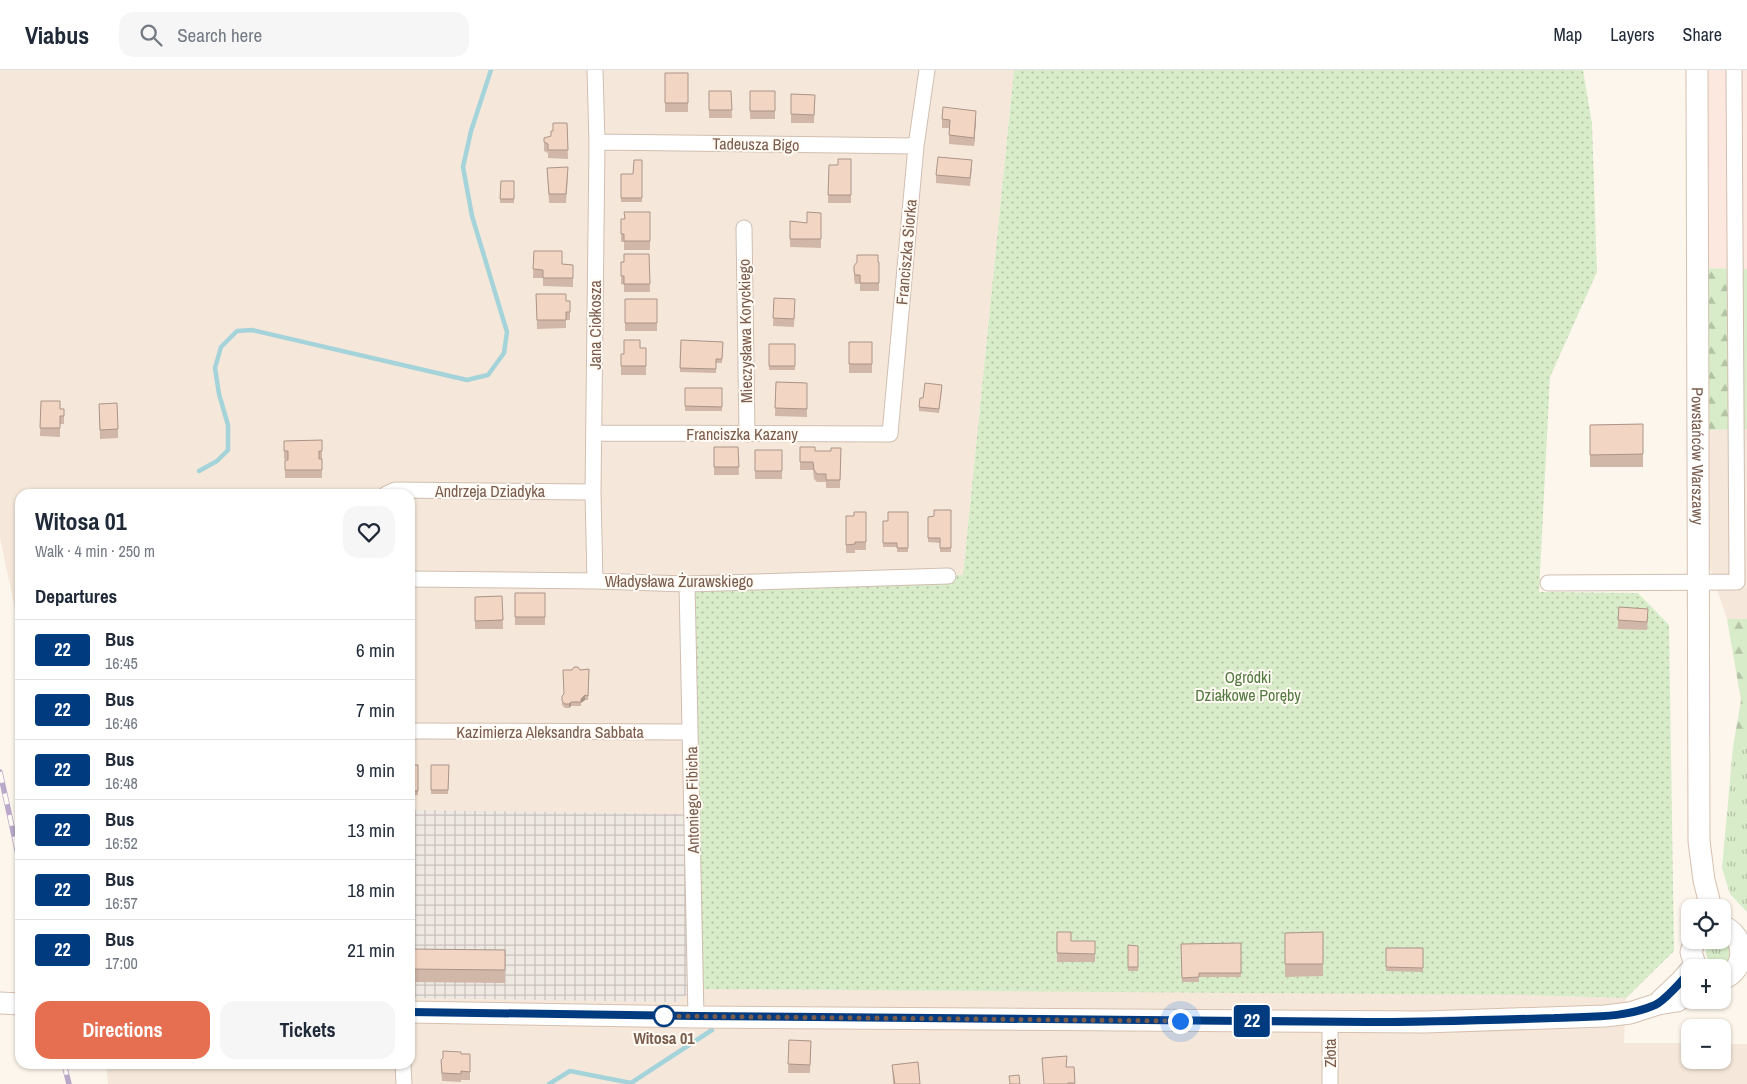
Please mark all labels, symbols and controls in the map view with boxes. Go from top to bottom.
search box [119,12,469,57]
text: Viabus [25,19,89,51]
icon: search [137,21,165,49]
text: Search here [177,22,262,48]
text: Map [1554,22,1582,47]
text: Layers [1610,22,1655,47]
text: Share [1683,22,1722,47]
street label: Tadeusza Bigo [712,132,800,156]
street label: Franciszka Siorka [890,198,922,306]
street label: Mieczysława Koryckiego [733,259,757,403]
street label: Jana Ciołkosza [584,279,606,370]
street label: Powstańców Warszawy [1687,387,1709,525]
street label: Franciszka Kazany [686,423,798,445]
street label: Andrzeja Dziadyka [434,480,546,502]
text: Witosa 01 [35,505,127,537]
button: heart [343,506,395,558]
text: Walk · 4 min · 250 m [35,540,155,562]
street label: Władysława Żurawskiego [605,570,753,592]
text: Departures [35,583,117,609]
text: Bus [105,626,134,652]
text: 22 [54,637,71,662]
text: 6 min [356,637,395,663]
text: 16:45 [105,652,138,674]
park label: Ogródki Działkowe Poręby [1195,666,1301,706]
text: Bus [105,686,134,712]
text: 22 [54,697,71,722]
text: 7 min [356,697,395,723]
text: 16:46 [105,712,138,734]
street label: Kazimierza Aleksandra Sabbata [456,721,644,743]
street label: Antoniego Fibicha [680,745,704,855]
text: Bus [105,746,134,772]
text: 22 [54,757,71,782]
text: 9 min [356,757,395,783]
text: 16:48 [105,772,138,794]
text: Bus [105,806,134,832]
text: 22 [54,817,71,842]
text: 13 min [347,817,395,843]
text: 16:52 [105,832,138,854]
text: Bus [105,866,134,892]
text: 22 [54,877,71,902]
text: 18 min [347,877,395,903]
text: 16:57 [105,892,138,914]
map controls [1681,899,1731,1069]
button: locate [1681,899,1731,949]
text: Bus [105,926,134,952]
text: 22 [54,937,71,962]
text: 21 min [347,937,395,963]
text: 17:00 [105,952,138,974]
button: + [1681,959,1731,1009]
button: Directions [35,1001,210,1059]
button: Tickets [220,1001,395,1059]
marker: Witosa 01 [653,1005,675,1027]
line badge: 22 [1230,1005,1274,1037]
text: 22 [1244,1008,1260,1033]
your location [1168,1009,1193,1034]
button: − [1681,1019,1731,1069]
place label: Witosa 01 [633,1027,695,1049]
street label: Złota [1319,1038,1341,1068]

